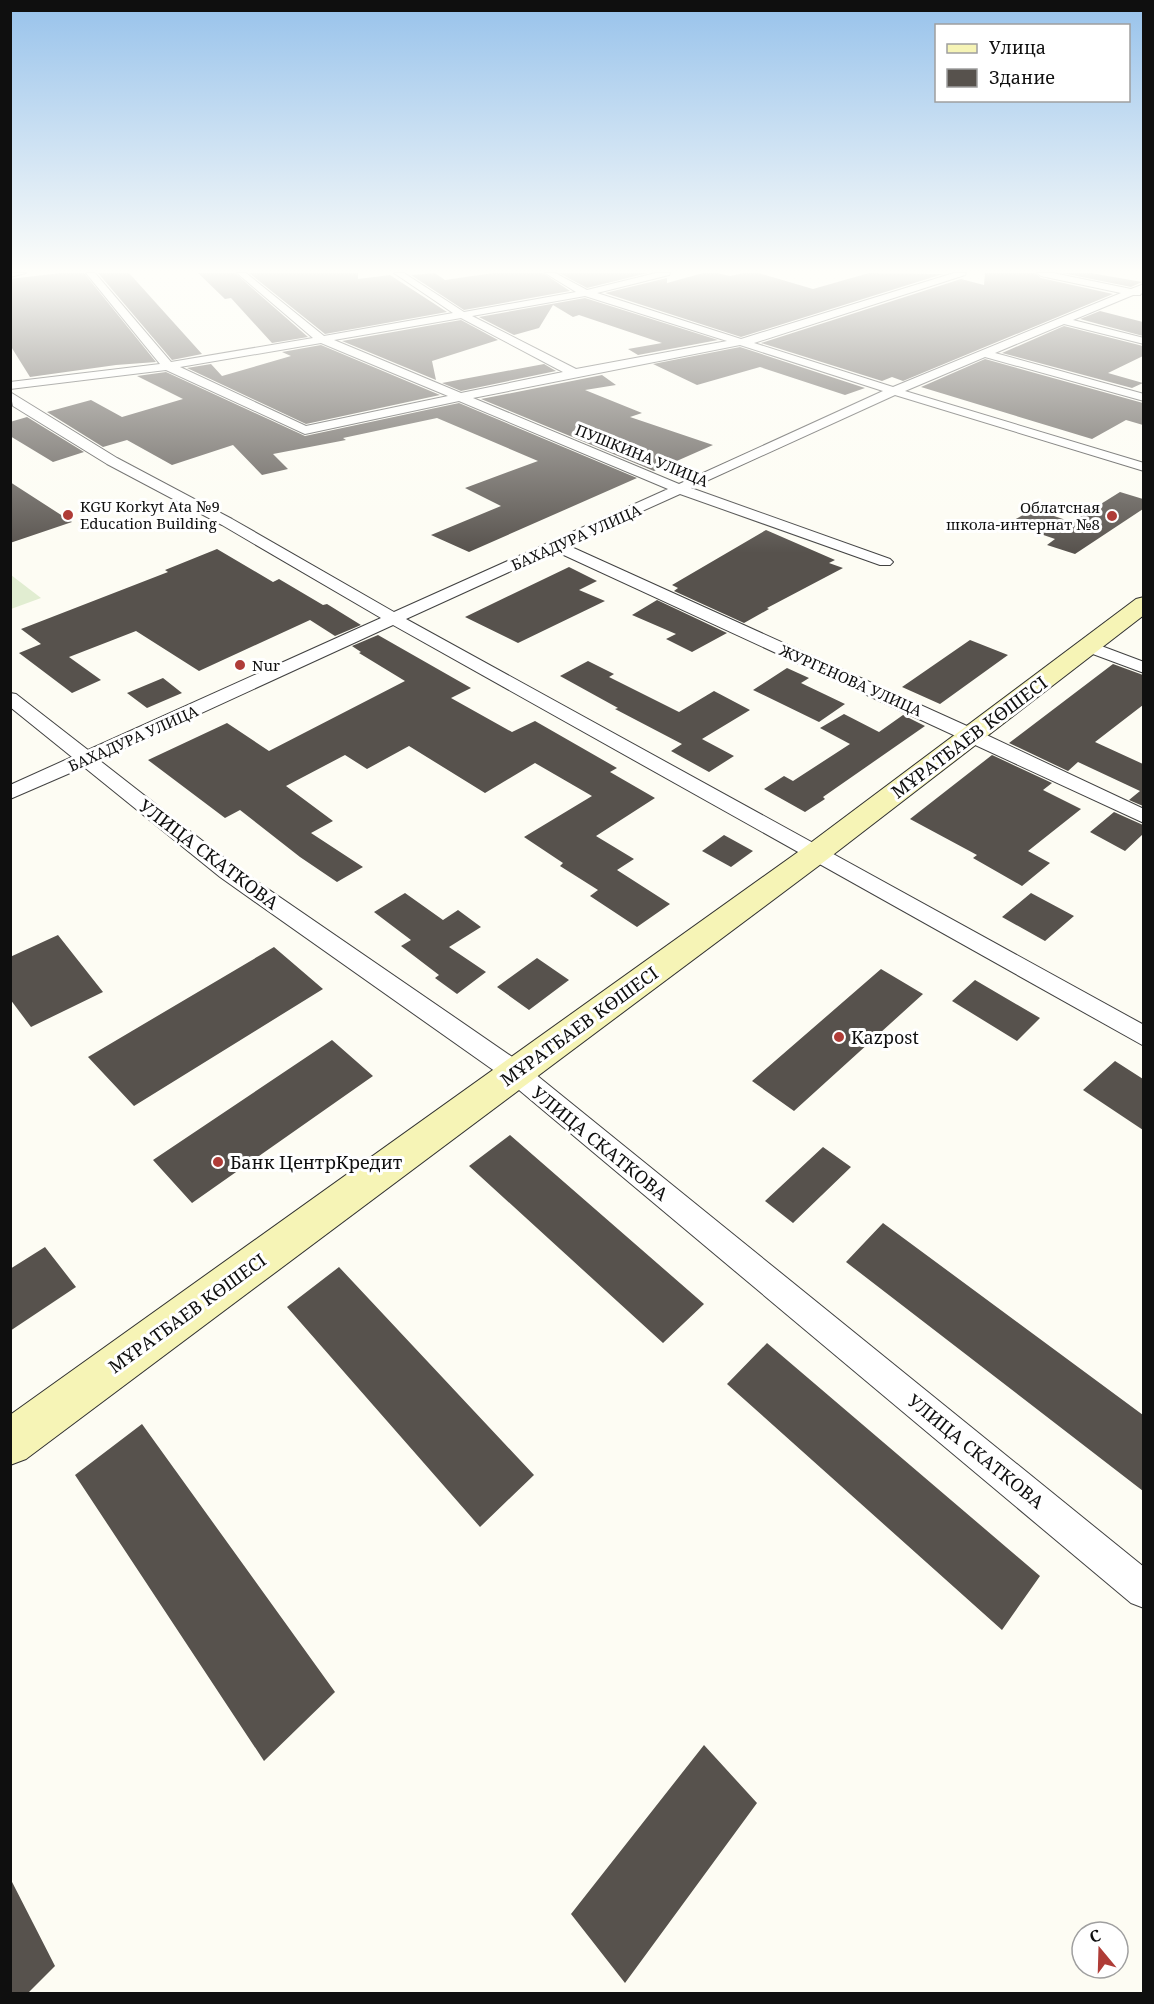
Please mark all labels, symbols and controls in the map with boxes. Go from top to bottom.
legend [935,24,1130,102]
text: Улица [989,35,1046,59]
text: Здание [989,65,1055,89]
street label: ПУШКИНА УЛИЦА [572,419,712,491]
place label: KGU Korkyt Ata №9 Education Building [80,496,220,533]
place label: Облатсная школа-интернат №8 [946,497,1100,534]
street label: БАХАДУРА УЛИЦА [508,499,645,575]
marker: KGU Korkyt Ata №9 Education Building [61,508,75,522]
marker: Облатсная школа-интернат №8 [1105,509,1119,523]
street label: ЖУРГЕНОВА УЛИЦА [776,639,926,721]
place label: Nur [252,655,280,675]
marker: Nur [233,658,247,672]
street label: МҰРАТБАЕВ КӨШЕСІ [886,670,1052,804]
street label: БАХАДУРА УЛИЦА [65,700,202,776]
street label: УЛИЦА СКАТКОВА [134,794,284,915]
street label: МҰРАТБАЕВ КӨШЕСІ [495,961,663,1091]
place label: Kazpost [851,1025,919,1049]
marker: Kazpost [832,1030,846,1044]
street label: УЛИЦА СКАТКОВА [527,1080,673,1206]
place label: Банк ЦентрКредит [230,1150,403,1174]
marker: Банк ЦентрКредит [211,1155,225,1169]
street label: МҰРАТБАЕВ КӨШЕСІ [103,1248,271,1378]
street label: УЛИЦА СКАТКОВА [903,1388,1049,1514]
north arrow [1070,1920,1130,1980]
text: С [1087,1924,1104,1948]

